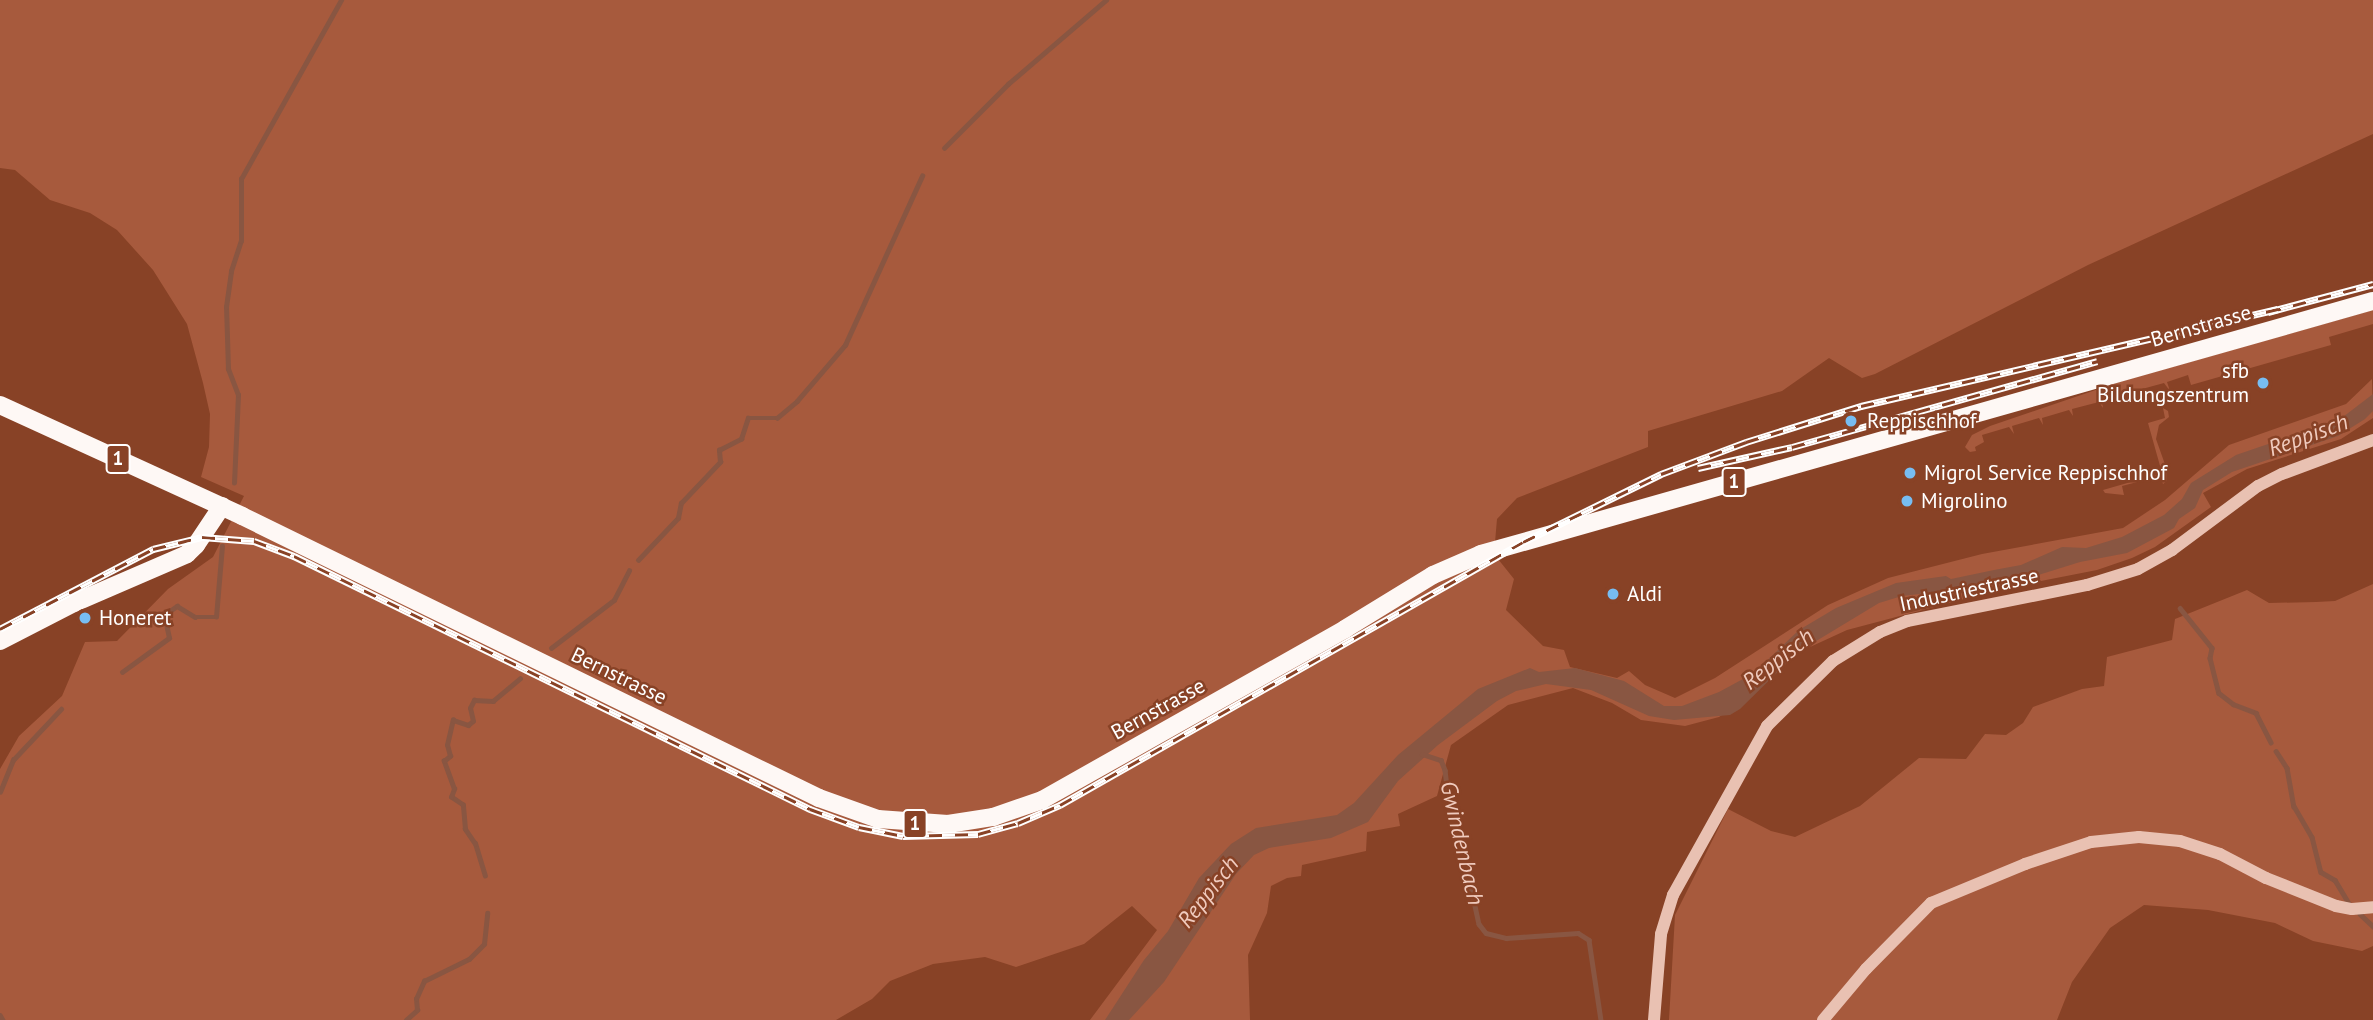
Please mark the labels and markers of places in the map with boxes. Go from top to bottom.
place label: sfb Bildungszentrum [2097,358,2249,408]
marker: sfb Bildungszentrum [2255,375,2271,391]
place label: Reppischhof [1867,408,1976,434]
marker: Reppischhof [1841,411,1861,431]
place label: Migrol Service Reppischhof [1924,460,2167,486]
marker: Migrol Service Reppischhof [1902,465,1918,481]
place label: Migrolino [1921,488,2007,514]
marker: Migrolino [1899,493,1915,509]
place label: Aldi [1627,581,1662,607]
marker: Aldi [1605,586,1621,602]
place label: Honeret [99,605,171,631]
marker: Honeret [77,610,93,626]

